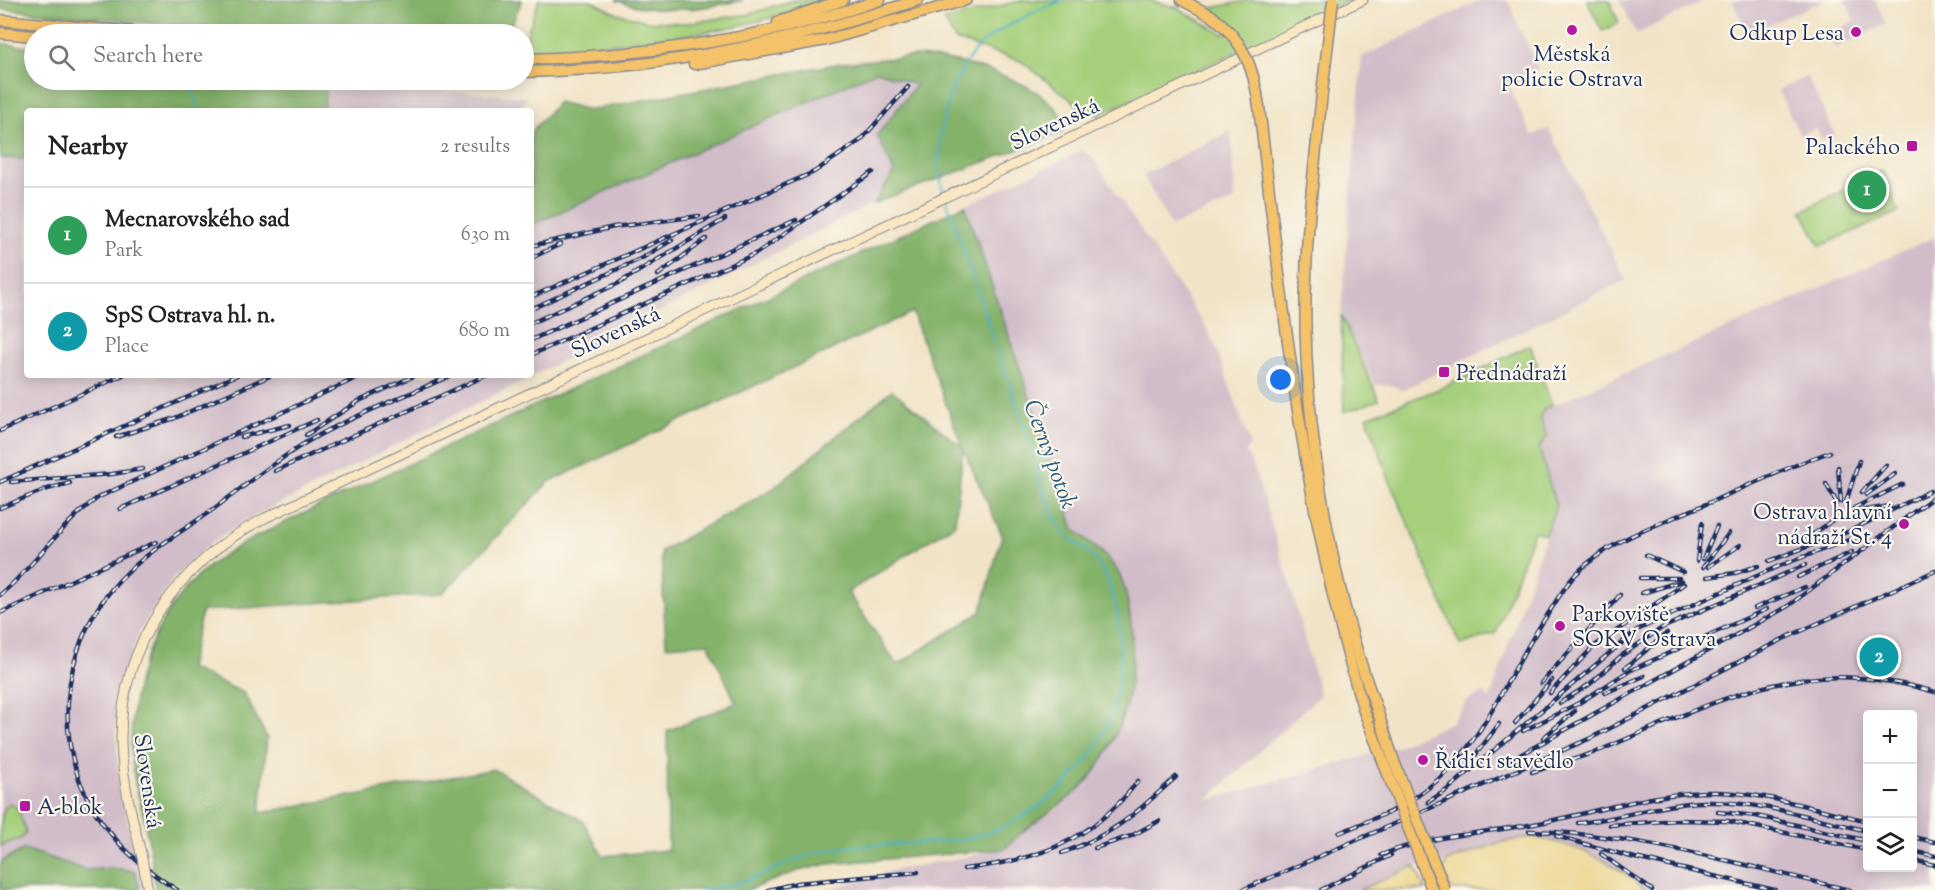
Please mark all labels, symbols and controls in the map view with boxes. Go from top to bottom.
place label: Odkup Lesa [1729,19,1844,51]
marker: Městská policie Ostrava [1565,23,1579,37]
search box [24,24,534,90]
marker: Odkup Lesa [1849,25,1863,39]
place label: Městská policie Ostrava [1501,40,1643,97]
icon: search [45,41,78,74]
text: Search here [93,41,203,73]
street label: Slovenská [1005,91,1105,160]
text: Nearby [48,129,128,166]
text: 2 results [440,133,510,162]
place label: Palackého [1806,133,1900,165]
marker: Palackého [1905,139,1919,153]
pin: 1 [1848,168,1886,213]
text: Mecnarovského sad [105,205,290,237]
text: 1 [64,221,71,250]
text: 630 m [461,221,510,250]
text: Park [105,237,143,266]
street label: Slovenská [566,299,666,368]
text: SpS Ostrava hl. n. [105,301,275,333]
text: 2 [63,317,72,346]
text: 680 m [459,317,510,346]
text: Place [105,333,149,362]
place label: Přednádraží [1456,359,1567,391]
your location [1266,365,1295,394]
marker: Přednádraží [1437,365,1451,379]
water label: Černý potok [1014,395,1086,514]
place label: Ostrava hlavní nádraží St. 4 [1753,498,1892,555]
marker: Ostrava hlavní nádraží St. 4 [1897,517,1911,531]
place label: Parkoviště SOKV Ostrava [1572,600,1716,657]
marker: Parkoviště SOKV Ostrava [1553,619,1567,633]
pin: 2 [1860,634,1898,680]
map controls [1863,710,1917,872]
button: + [1863,710,1917,764]
street label: Slovenská [124,732,169,831]
place label: Řídicí stavědlo [1435,746,1574,779]
marker: Řídicí stavědlo [1416,753,1430,767]
button: − [1863,764,1917,818]
place label: A-blok [37,793,103,825]
marker: A-blok [18,799,32,813]
button: layers [1863,818,1917,872]

